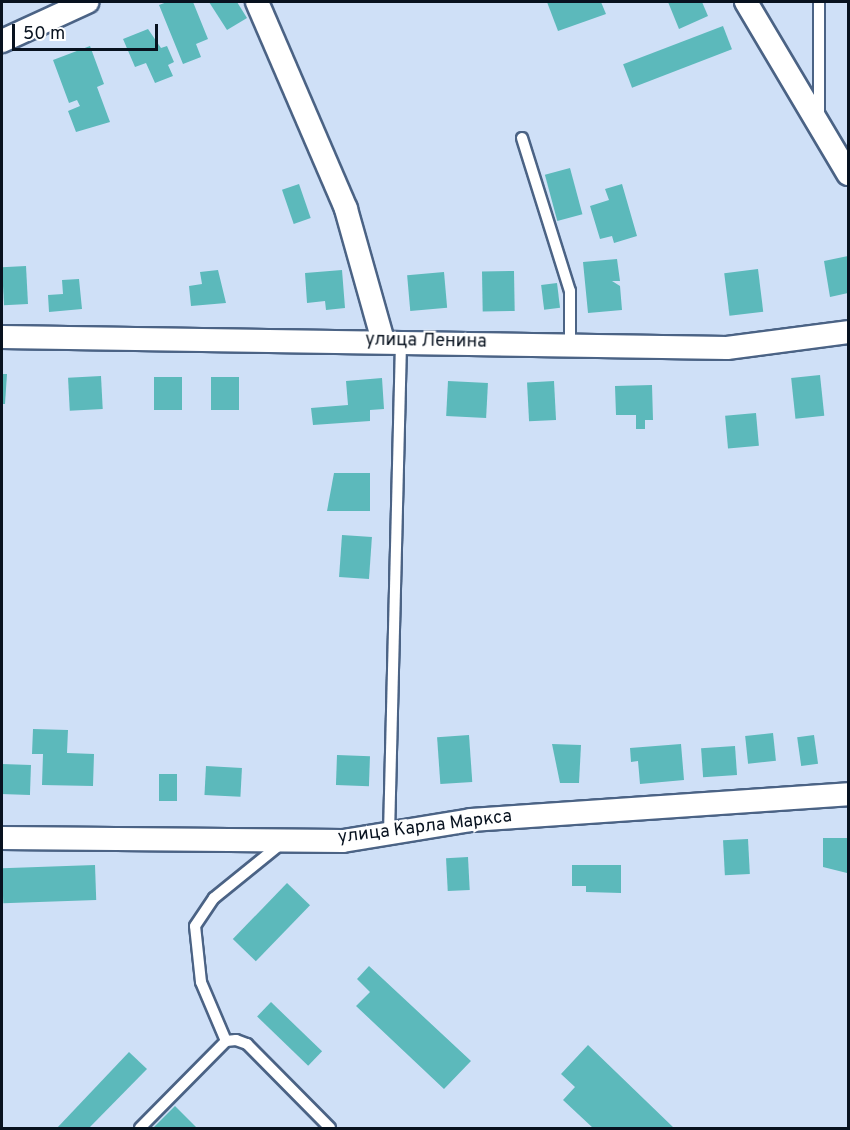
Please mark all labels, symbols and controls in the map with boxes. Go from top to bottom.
scale bar [15,12,160,50]
text: 50 m [23,23,65,46]
street label: улица Ленина [365,330,487,354]
street label: улица Карла Маркса [337,807,513,849]

